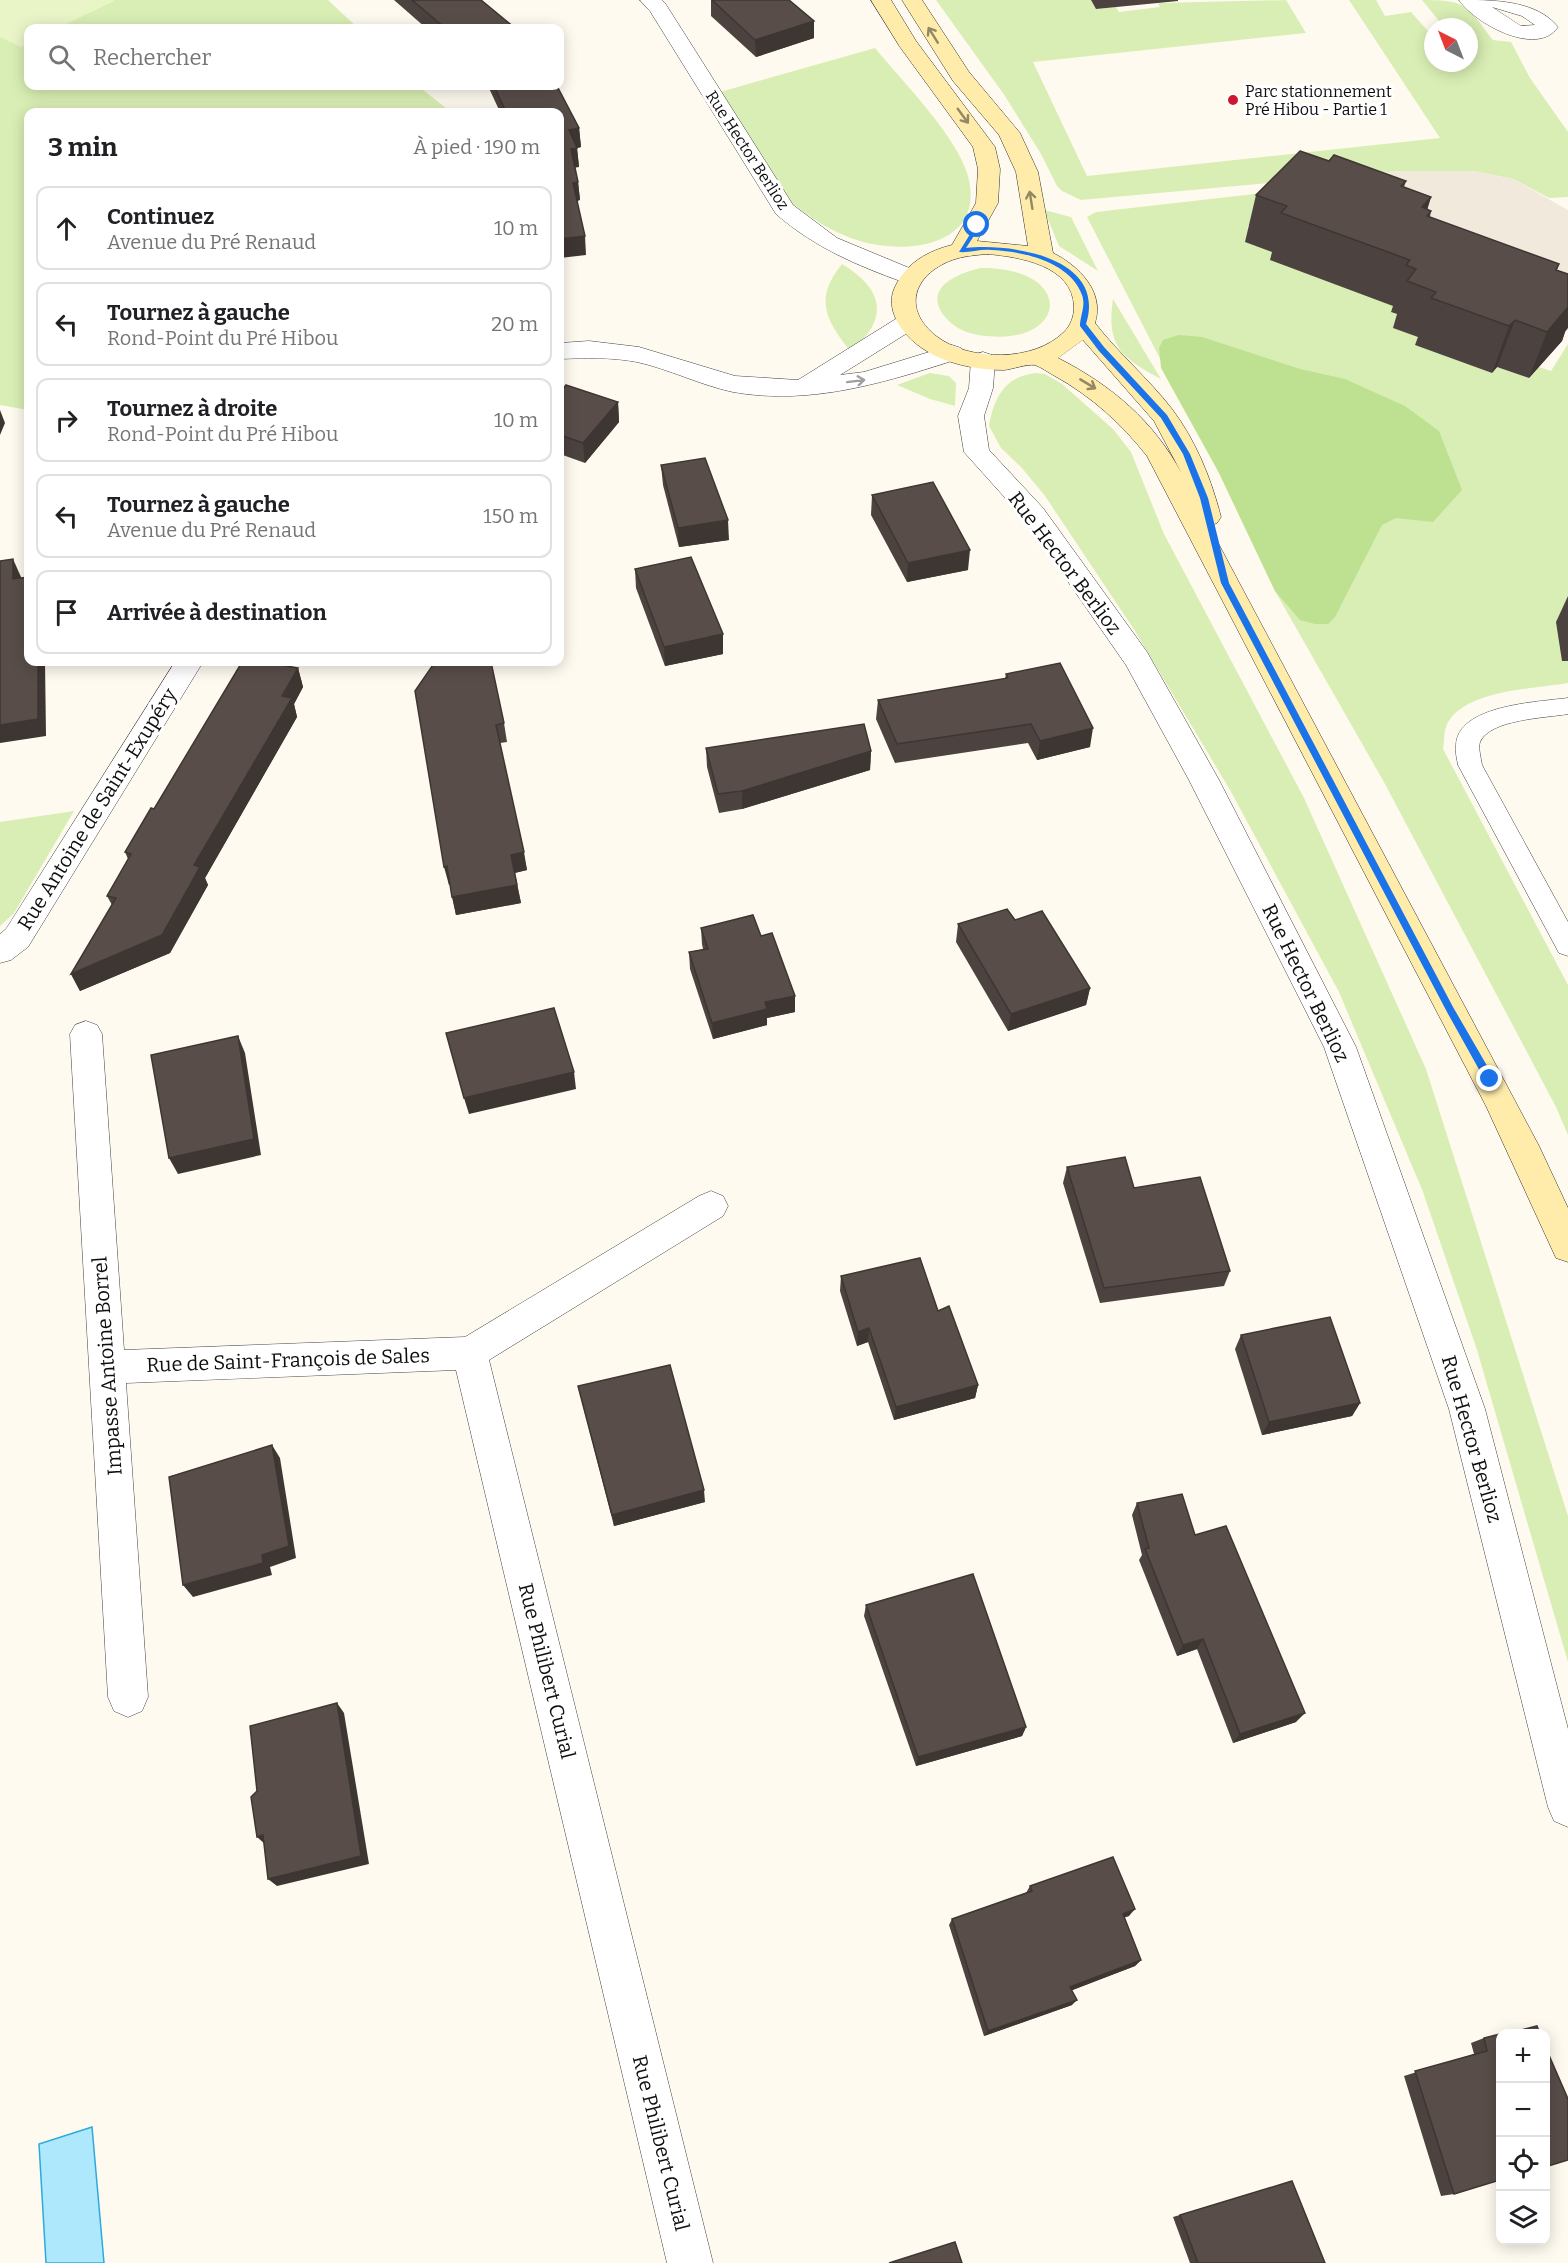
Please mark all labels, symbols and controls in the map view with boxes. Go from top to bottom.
north arrow [1424,18,1478,72]
search box [24,24,564,90]
one-way arrow [927,27,939,44]
icon: search [45,41,78,74]
text: Rechercher [93,44,211,71]
place label: Parc stationnement Pré Hibou - Partie 1 [1245,82,1392,119]
street label: Rue Hector Berlioz [702,87,793,214]
marker: Parc stationnement Pré Hibou - Partie 1 [1226,93,1240,107]
one-way arrow [956,108,969,124]
text: 3 min [48,132,117,163]
text: À pied · 190 m [413,135,540,159]
one-way arrow [1026,190,1037,210]
text: Continuez [107,203,214,230]
route start [963,211,989,237]
icon: ahead [50,212,83,245]
text: 10 m [494,216,538,240]
text: Avenue du Pré Renaud [107,230,316,254]
text: Tournez à gauche [107,299,290,326]
icon: left [50,308,83,341]
text: 20 m [491,312,538,336]
text: Rond-Point du Pré Hibou [107,326,338,350]
one-way arrow [846,376,866,387]
one-way arrow [1079,379,1096,391]
text: Tournez à droite [107,395,277,422]
icon: right [50,404,83,437]
text: 10 m [494,408,538,432]
text: Rond-Point du Pré Hibou [107,422,338,446]
street label: Rue Hector Berlioz [1003,487,1127,639]
text: Tournez à gauche [107,491,290,518]
icon: left [50,500,83,533]
text: 150 m [483,504,538,528]
text: Avenue du Pré Renaud [107,518,316,542]
icon: arrive [50,596,83,629]
text: Arrivée à destination [107,599,327,626]
street label: Rue Antoine de Saint-Exupéry [12,683,182,934]
street label: Rue Hector Berlioz [1257,900,1355,1066]
route end [1476,1065,1502,1091]
street label: Impasse Antoine Borrel [87,1256,127,1476]
street label: Rue de Saint-François de Sales [146,1343,430,1377]
street label: Rue Hector Berlioz [1437,1353,1507,1525]
street label: Rue Philibert Curial [514,1581,581,1762]
map controls [1496,2029,1550,2245]
button: + [1496,2029,1550,2083]
street label: Rue Philibert Curial [628,2053,695,2234]
button: − [1496,2083,1550,2137]
button: locate [1496,2137,1550,2191]
button: layers [1496,2191,1550,2245]

